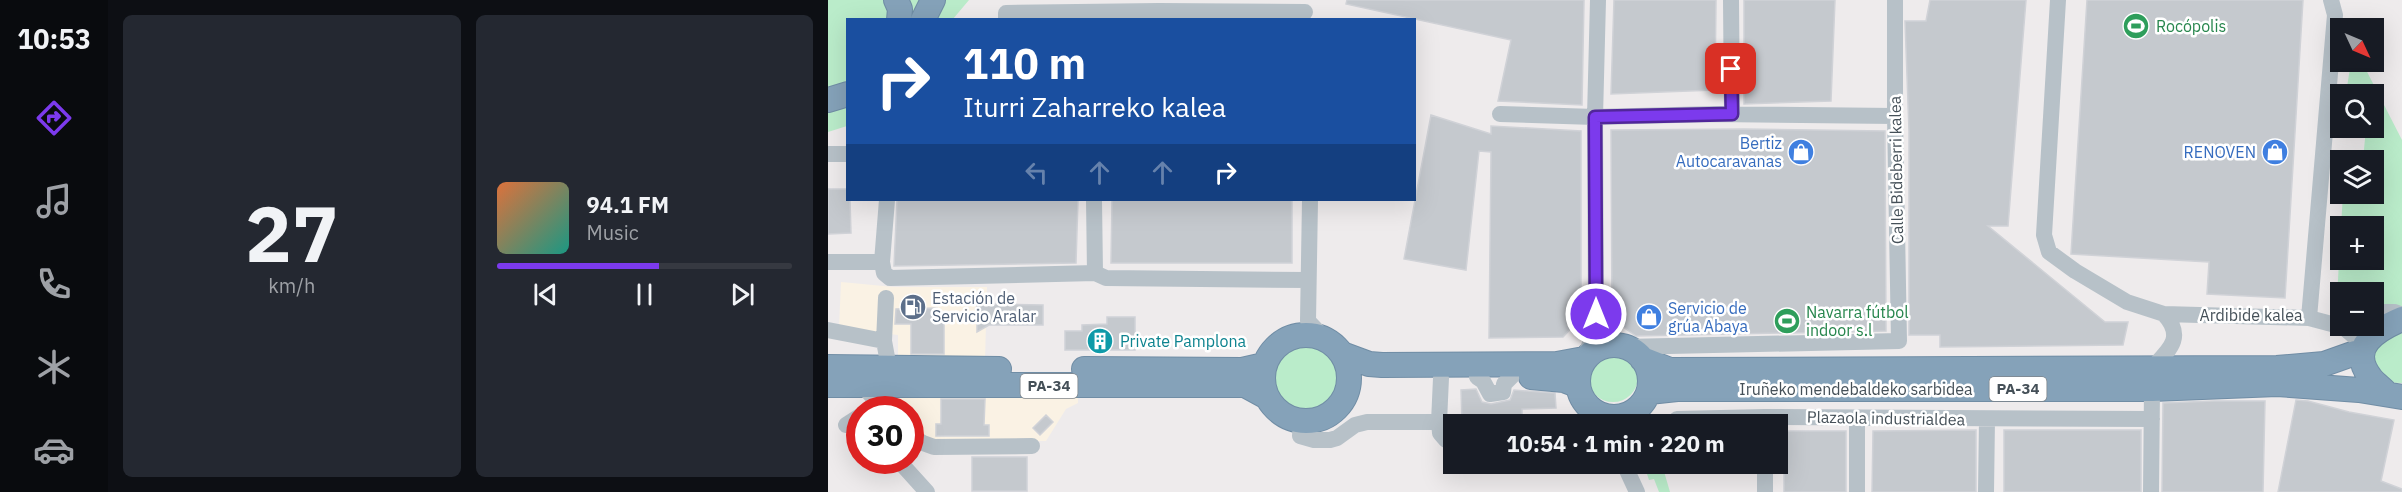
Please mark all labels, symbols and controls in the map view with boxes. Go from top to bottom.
sports icon: Rocópolis [2121,11,2151,41]
place label: Rocópolis [2156,16,2226,36]
north arrow [2330,18,2384,72]
map controls [2330,18,2384,336]
text: 10:53 [17,21,91,56]
text: 110 m [963,36,1086,91]
icon: right [864,42,942,120]
pin [1705,43,1756,94]
icon: arrive [1714,52,1747,85]
button: search [2330,84,2384,138]
text: Iturri Zaharreko kalea [963,89,1226,124]
street label: Calle Bideberri kalea [1885,95,1907,244]
icon: directions [33,97,75,139]
place label: Bertiz Autocaravanas [1676,133,1782,171]
shop icon: Bertiz Autocaravanas [1786,137,1816,167]
shop icon: RENOVEN [2260,137,2290,167]
place label: RENOVEN [2184,142,2256,162]
button: layers [2330,150,2384,204]
icon: left [1020,156,1053,189]
icon: ahead [1083,156,1116,189]
icon: ahead [1146,156,1179,189]
icon: right [1209,156,1242,189]
icon: music [33,180,75,222]
text: 27 [245,182,339,283]
text: 94.1 FM [587,190,669,219]
button: + [2330,216,2384,270]
text: Music [587,219,639,246]
icon: phone [33,263,75,305]
text: km/h [268,272,315,299]
icon: previous [529,278,562,311]
icon: pause [628,278,661,311]
icon: next [726,278,759,311]
position arrow [1564,282,1628,346]
button: − [2330,282,2384,336]
place label: Estación de Servicio Aralar [932,288,1036,326]
fuel station icon: Estación de Servicio Aralar [898,292,928,322]
place label: Servicio de grúa Abaya [1668,298,1748,336]
shop icon: Servicio de grúa Abaya [1634,302,1664,332]
place label: Navarra fútbol indoor s.l [1806,302,1908,340]
street label: Ardibide kalea [2199,305,2303,325]
sports icon: Navarra fútbol indoor s.l [1772,306,1802,336]
building icon: Private Pamplona [1085,326,1115,356]
place label: Private Pamplona [1120,331,1247,351]
icon: climate [33,346,75,388]
road number: PA-34 [1020,374,1078,398]
road number: PA-34 [1990,377,2046,401]
street label: Iruñeko mendebaldeko sarbidea [1739,379,1973,399]
speed limit sign: 30 [846,396,924,474]
street label: Plazaola industrialdea [1807,407,1966,429]
icon: car [33,429,75,471]
text: 10:54 · 1 min · 220 m [1506,429,1725,458]

